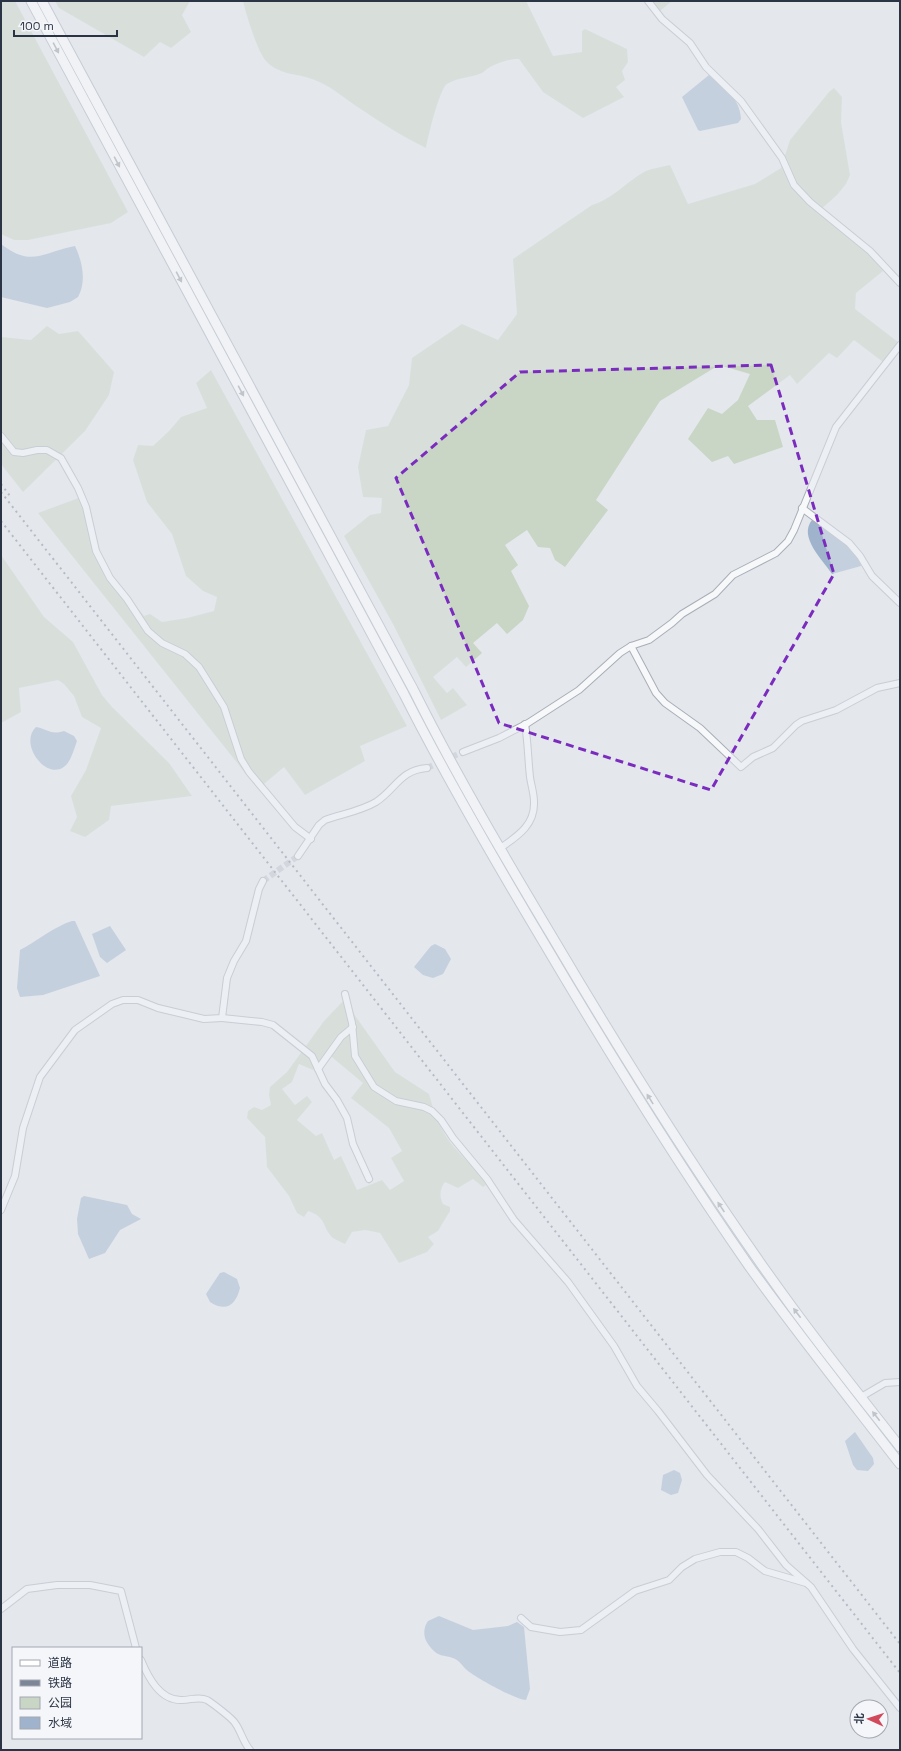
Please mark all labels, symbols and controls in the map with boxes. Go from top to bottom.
scale bar [14,12,117,38]
text: 100 m [20,18,54,34]
one-way arrow [53,42,59,54]
one-way arrow [114,156,121,168]
one-way arrow [176,271,183,282]
one-way arrow [238,385,244,397]
one-way arrow [646,1093,653,1105]
one-way arrow [717,1202,725,1213]
one-way arrow [792,1308,801,1319]
one-way arrow [872,1411,880,1422]
legend [12,1647,142,1739]
text: 道路 [48,1655,72,1671]
text: 铁路 [48,1675,72,1691]
text: 公园 [48,1695,72,1711]
north arrow [849,1699,889,1739]
text: 北 [852,1713,866,1724]
text: 水域 [48,1715,72,1731]

